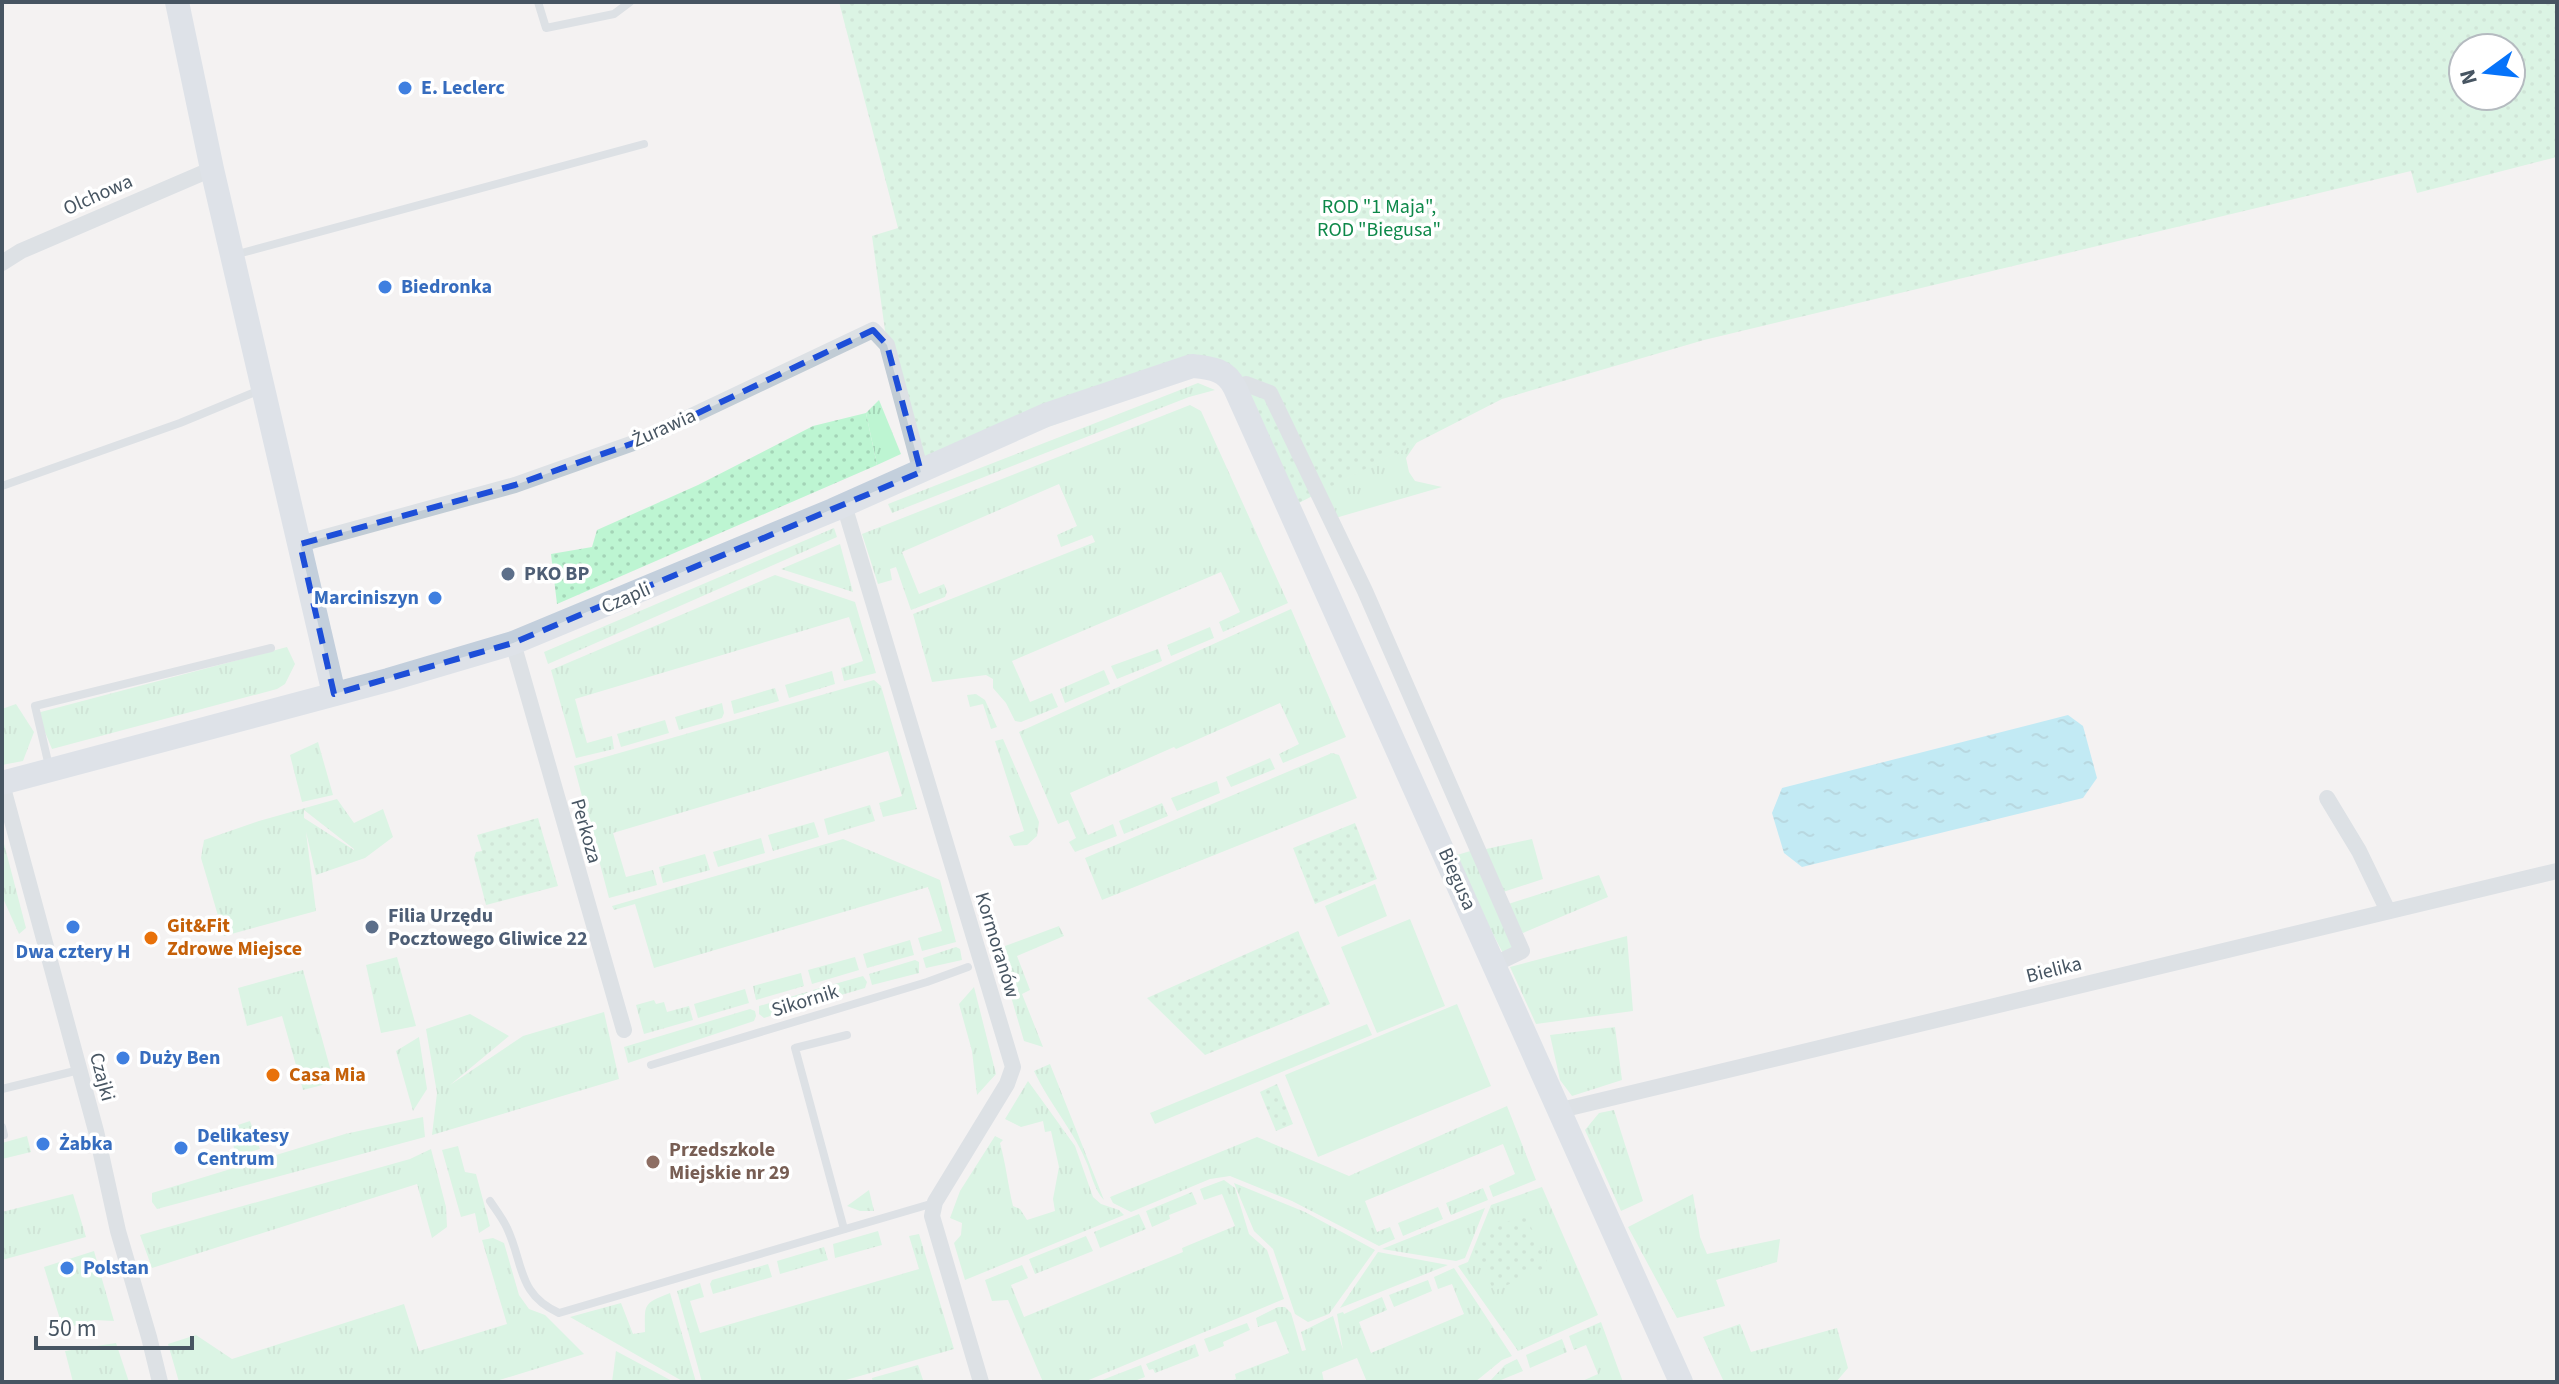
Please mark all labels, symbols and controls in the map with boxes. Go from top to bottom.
north arrow [2447,32,2527,112]
text: N [2451,66,2486,88]
place label: E. Leclerc [421,74,505,102]
marker: E. Leclerc [396,79,414,97]
street label: Olchowa [59,167,137,223]
park label: ROD "1 Maja", ROD "Biegusa" [1317,193,1441,244]
place label: Biedronka [401,273,492,301]
marker: Biedronka [376,278,394,296]
street label: Żurawia [628,402,700,454]
place label: PKO BP [524,560,589,588]
marker: PKO BP [499,565,517,583]
street label: Czapli [597,575,655,621]
place label: Marciniszyn [314,584,419,612]
marker: Marciniszyn [426,589,444,607]
street label: Perkoza [563,795,609,867]
street label: Biegusa [1431,843,1483,915]
street label: Kormoranów [968,889,1026,1001]
place label: Filia Urzędu Pocztowego Gliwice 22 [388,902,588,953]
place label: Git&Fit Zdrowe Miejsce [167,912,302,963]
marker: Dwa cztery H [64,918,82,936]
marker: Filia Urzędu Pocztowego Gliwice 22 [363,918,381,936]
marker: Git&Fit Zdrowe Miejsce [142,929,160,947]
place label: Dwa cztery H [16,938,130,966]
street label: Bielika [2023,950,2085,990]
street label: Sikornik [768,978,842,1024]
place label: Duży Ben [139,1044,220,1072]
marker: Duży Ben [114,1049,132,1067]
street label: Czajki [82,1050,122,1104]
place label: Casa Mia [289,1061,366,1089]
marker: Casa Mia [264,1066,282,1084]
place label: Delikatesy Centrum [197,1122,290,1173]
place label: Żabka [59,1130,113,1158]
marker: Żabka [34,1135,52,1153]
place label: Przedszkole Miejskie nr 29 [669,1136,790,1187]
marker: Delikatesy Centrum [172,1139,190,1157]
marker: Przedszkole Miejskie nr 29 [644,1153,662,1171]
place label: Polstan [83,1254,149,1282]
marker: Polstan [58,1259,76,1277]
scale bar [36,1300,192,1350]
text: 50 m [48,1311,97,1346]

